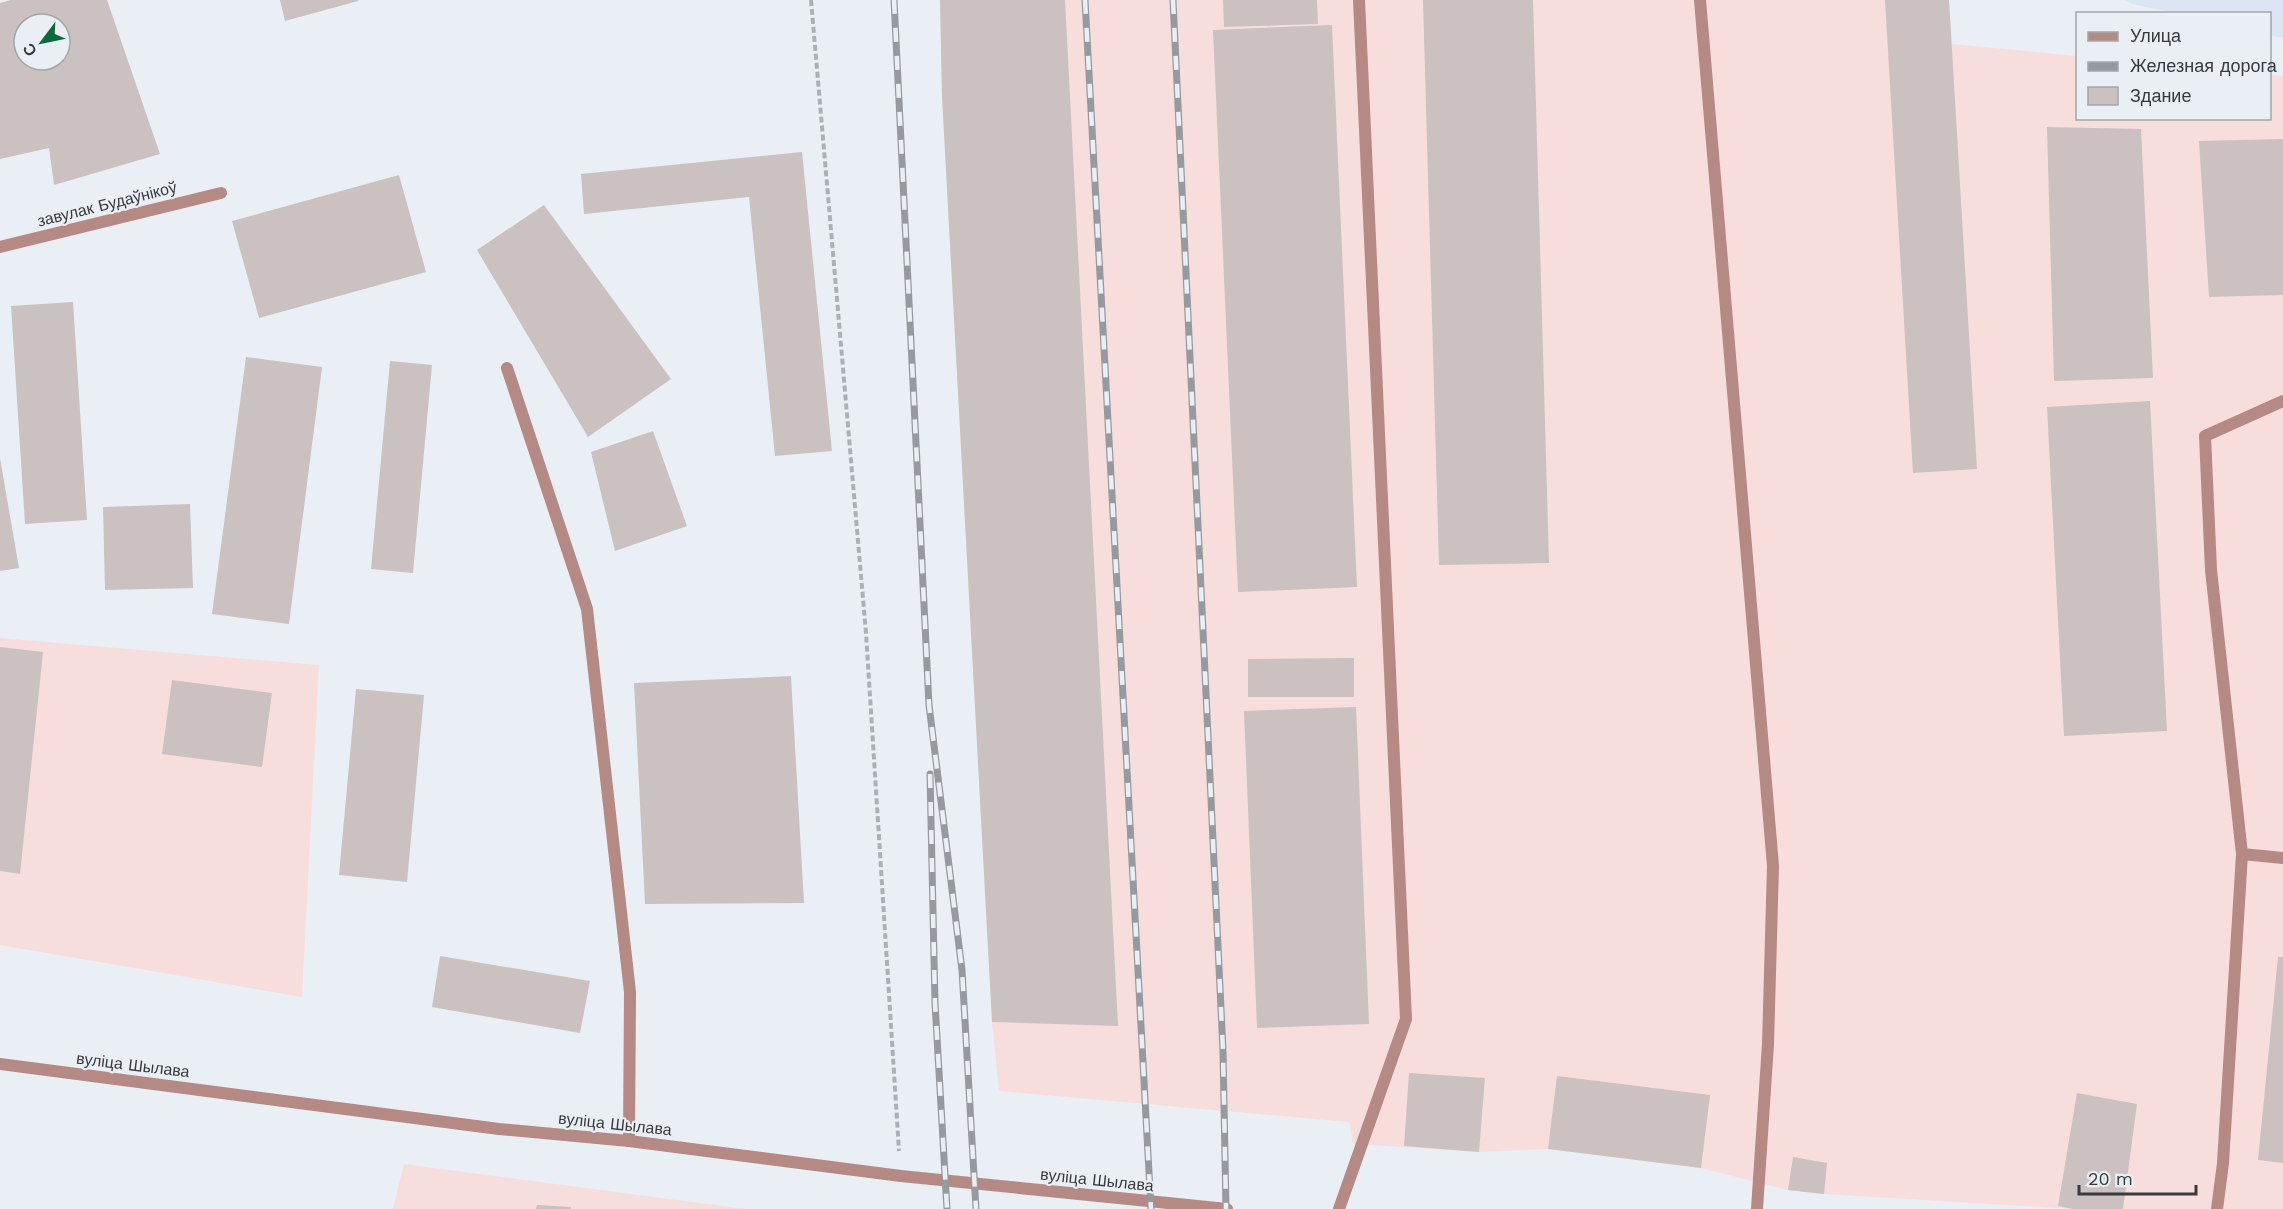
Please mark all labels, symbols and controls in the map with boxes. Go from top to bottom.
north arrow [12,12,72,72]
legend [2076,12,2271,120]
text: Улица [2130,25,2182,46]
text: С [18,39,41,60]
text: Железная дорога [2130,55,2278,76]
text: Здание [2130,85,2191,106]
street label: завулак Будаўнікоў [35,177,179,231]
street label: вуліца Шылава [75,1049,191,1081]
street label: вуліца Шылава [557,1109,673,1139]
scale bar [2079,1158,2196,1196]
street label: вуліца Шылава [1039,1165,1155,1195]
text: 20 m [2088,1168,2133,1189]

